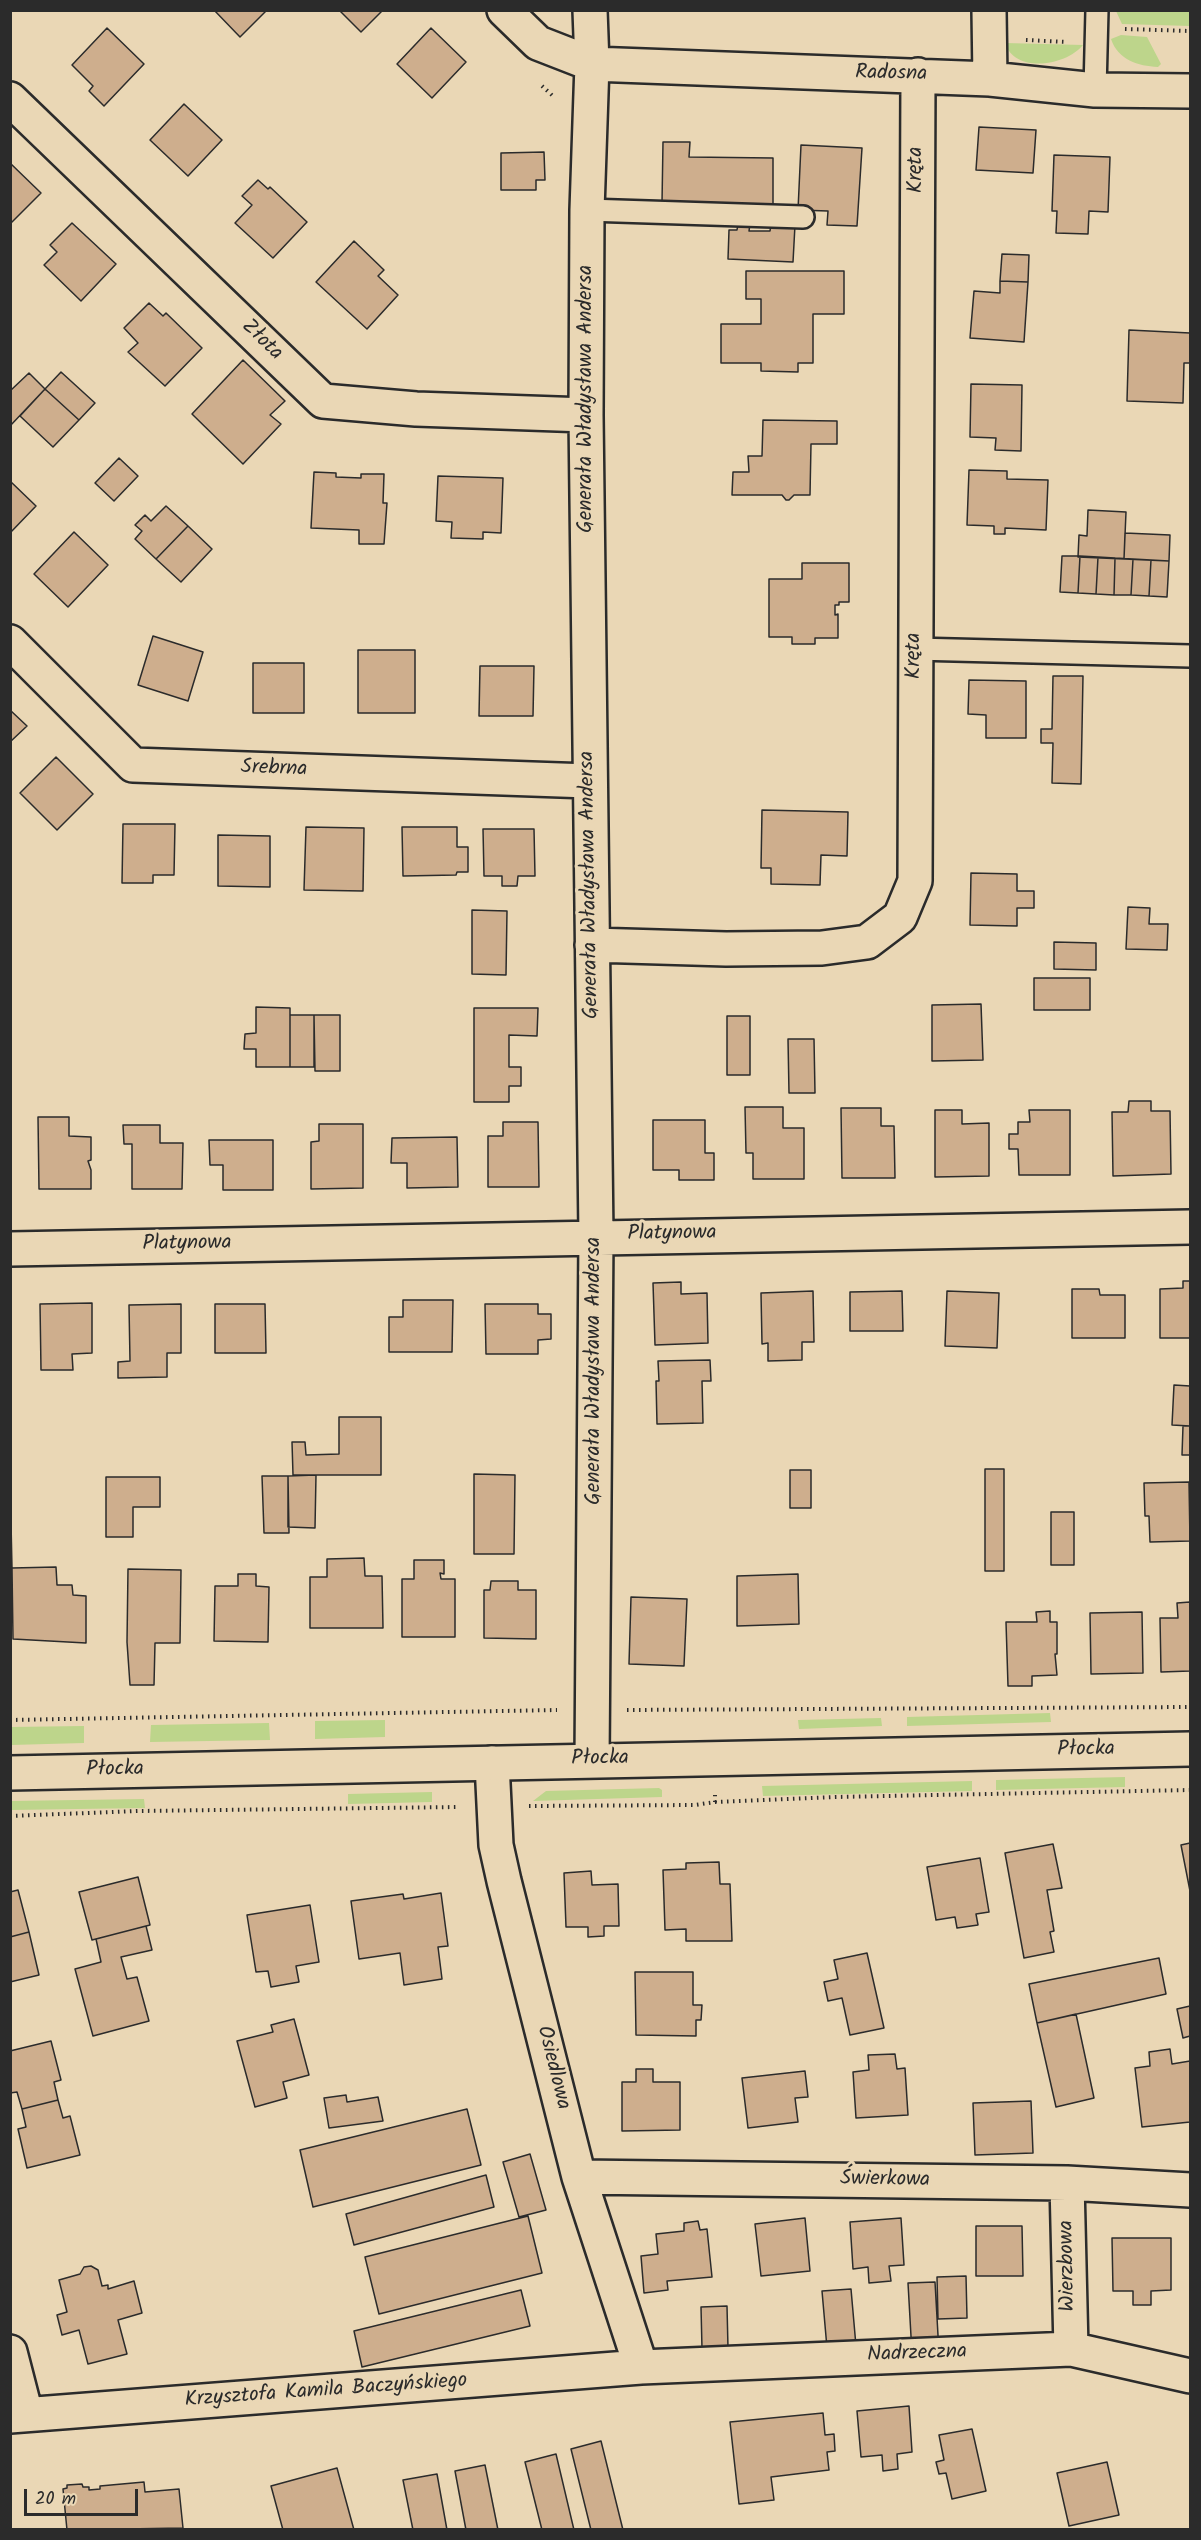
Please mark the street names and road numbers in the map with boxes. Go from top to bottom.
street label: Radosna [855,62,927,88]
street label: Kręta [904,147,930,193]
street label: Generała Władysława Andersa [574,265,600,533]
street label: Złota [235,315,287,367]
street label: Kręta [902,633,928,679]
street label: Generała Władysława Andersa [576,751,606,1019]
street label: Srebrna [240,756,308,784]
street label: Platynowa [627,1222,717,1248]
street label: Platynowa [142,1232,232,1258]
street label: Generała Władysława Andersa [582,1237,608,1505]
street label: Płocka [1057,1738,1115,1764]
street label: Płocka [571,1747,629,1773]
street label: Płocka [86,1758,144,1784]
street label: Osiedlowa [529,2024,575,2112]
street label: Świerkowa [840,2168,930,2194]
street label: Wierzbowa [1056,2220,1082,2312]
street label: Nadrzeczna [867,2341,967,2369]
street label: Krzysztofa Kamila Baczyńskiego [184,2370,468,2414]

